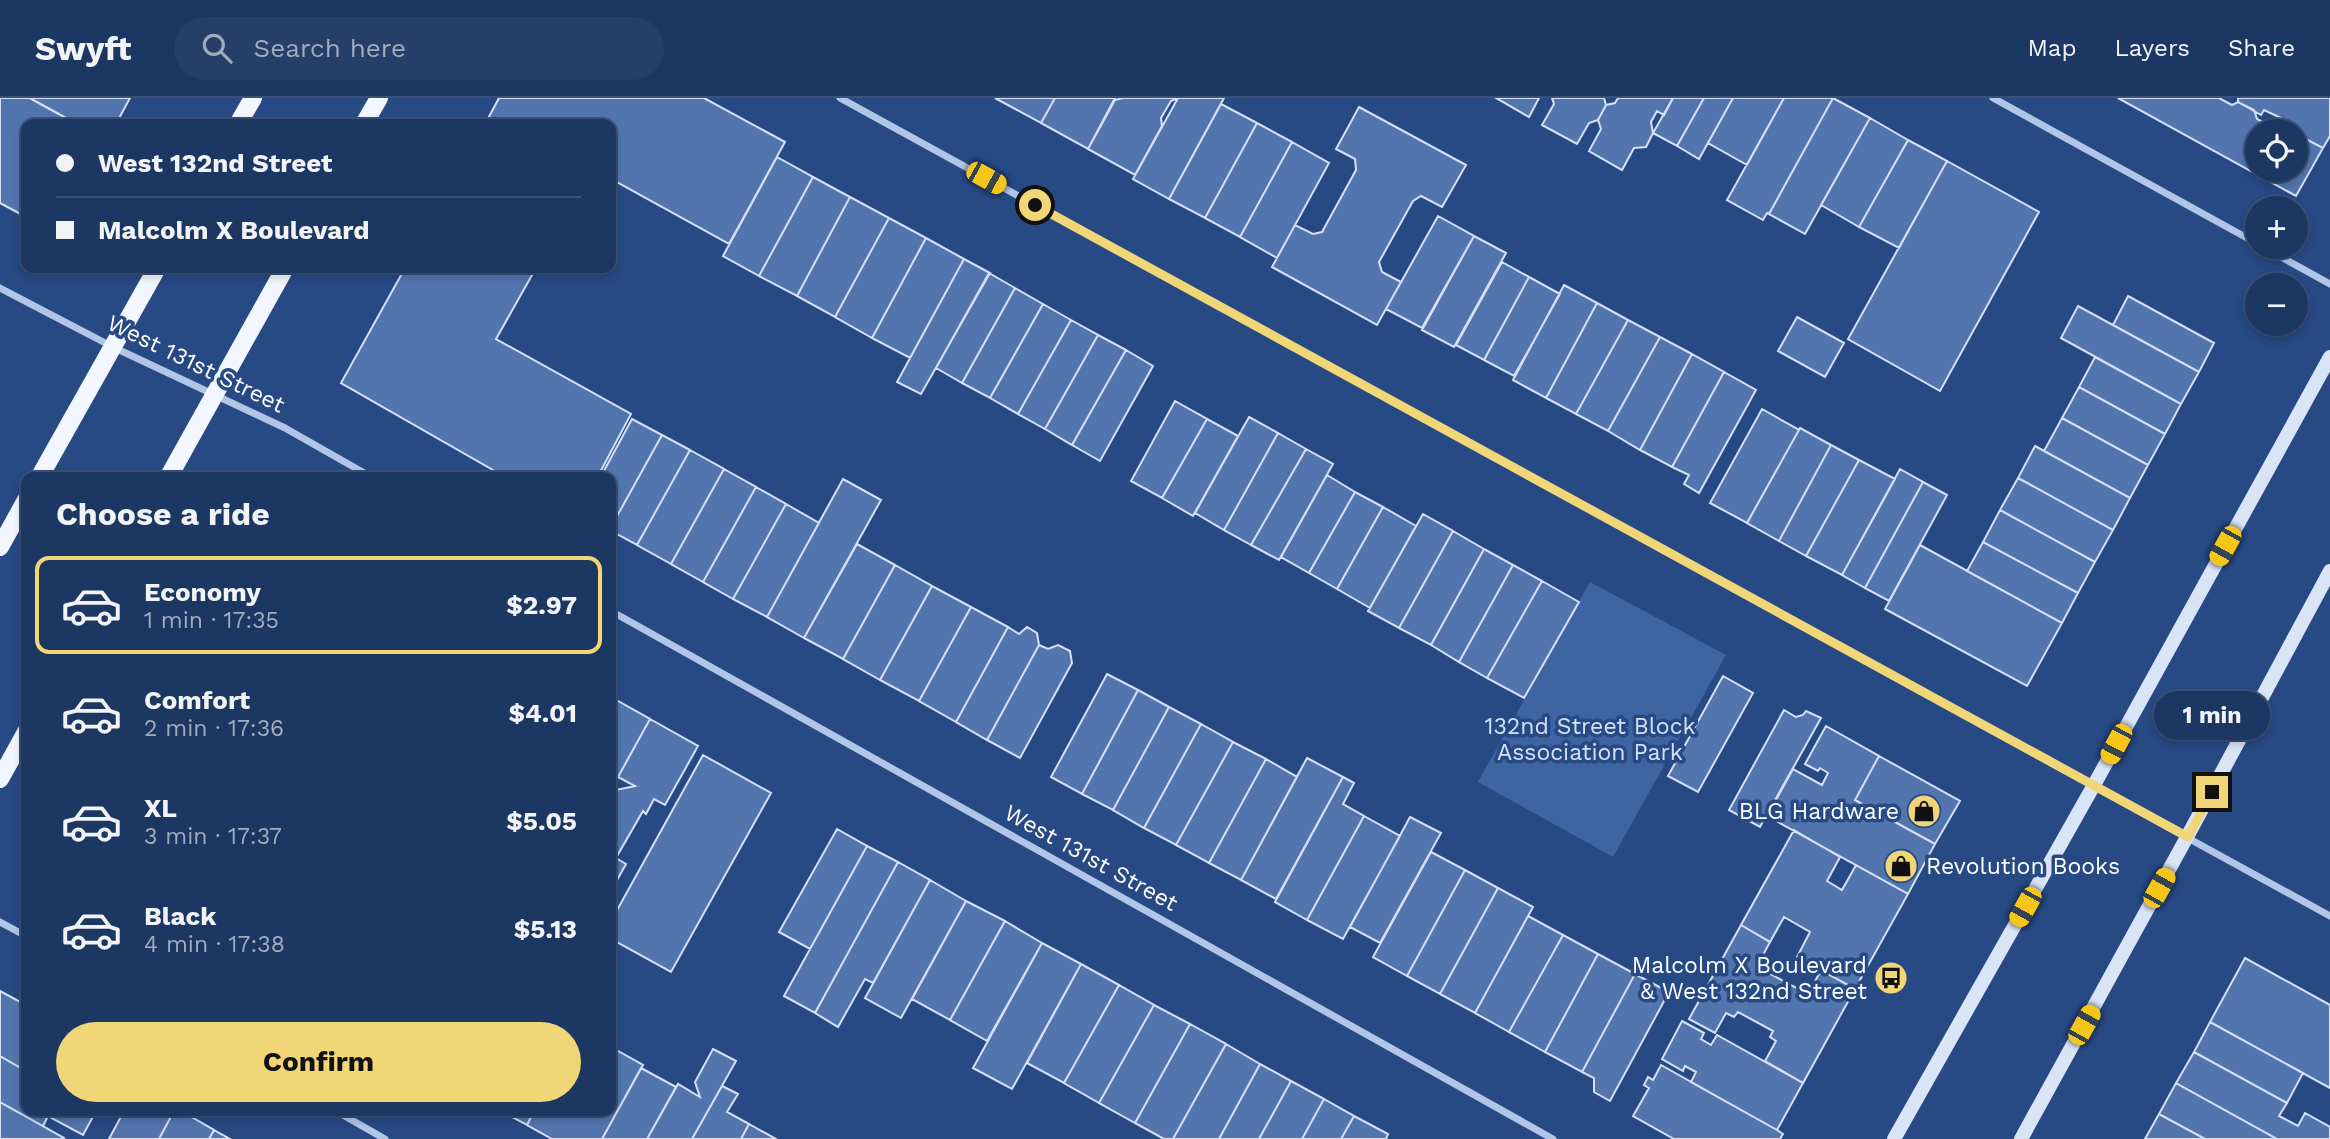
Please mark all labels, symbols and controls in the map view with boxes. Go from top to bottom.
search box [174,17,664,80]
text: Swyft [35,29,132,68]
icon: search [198,29,236,67]
text: Search here [254,33,406,63]
text: Map [2028,34,2076,62]
text: Layers [2114,34,2190,62]
text: Share [2228,34,2295,62]
map controls [2245,119,2308,336]
button: locate [2245,119,2308,182]
text: West 132nd Street [98,148,332,178]
car [963,159,1010,197]
route start [1019,189,1051,221]
button: + [2245,196,2308,259]
text: Malcolm X Boulevard [98,215,370,245]
button: − [2245,273,2308,336]
street label: West 131st Street [103,309,289,419]
text: Choose a ride [56,495,270,533]
car [2206,523,2245,569]
icon: car [60,574,123,637]
text: Economy [144,577,261,607]
text: $2.97 [506,590,577,620]
text: 1 min · 17:35 [144,607,279,634]
icon: car [60,682,123,745]
text: Comfort [144,685,250,715]
callout: 1 min [2154,690,2270,740]
text: $4.01 [508,698,577,728]
text: 1 min [2182,702,2242,729]
park label: 132nd Street Block Association Park [1484,713,1696,766]
text: 2 min · 17:36 [144,715,284,742]
car [2097,721,2136,767]
route end [2196,776,2228,808]
icon: car [60,790,123,853]
shop icon: BLG Hardware [1905,792,1943,830]
text: XL [144,793,177,823]
place label: BLG Hardware [1739,798,1899,825]
street label: West 131st Street [1000,799,1183,917]
text: $5.05 [506,806,577,836]
text: 3 min · 17:37 [144,823,282,850]
shop icon: Revolution Books [1882,847,1920,885]
place label: Revolution Books [1926,853,2120,880]
car [2140,865,2179,911]
car [2006,884,2045,930]
icon: car [60,898,123,961]
text: Black [144,901,216,931]
text: $5.13 [514,914,577,944]
text: 4 min · 17:38 [144,931,285,958]
place label: Malcolm X Boulevard & West 132nd Street [1632,952,1867,1005]
bus stop icon: Malcolm X Boulevard & West 132nd Street [1872,959,1910,997]
car [2065,1002,2104,1048]
button: Confirm [56,1022,581,1102]

